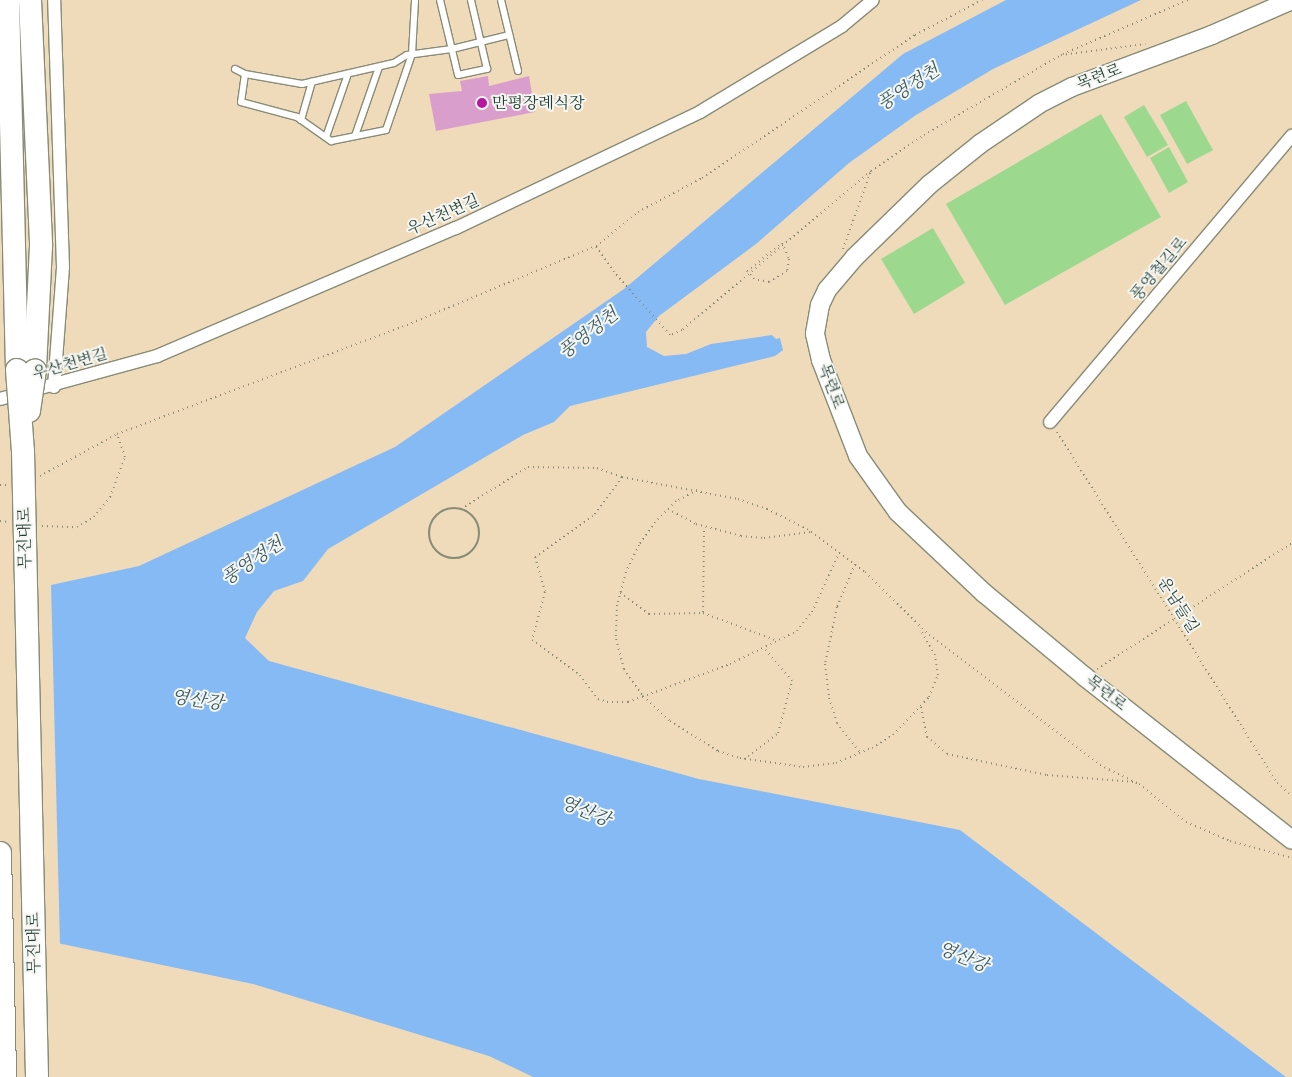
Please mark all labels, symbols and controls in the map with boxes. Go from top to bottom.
water label: 풍영정천 [874,60,944,116]
street label: 목련로 [1074,60,1124,94]
place label: 만평장례식장 [492,93,585,113]
marker: 만평장례식장 [476,97,488,109]
street label: 우산천변길 [404,191,482,239]
street label: 풍영철길로 [1127,233,1191,305]
water label: 풍영정천 [555,304,623,364]
street label: 우산천변길 [30,344,110,384]
street label: 목련로 [814,361,848,411]
street label: 무진대로 [15,507,35,569]
water label: 풍영정천 [218,534,288,590]
street label: 운남들길 [1153,574,1203,636]
street label: 목련로 [1082,671,1130,715]
water label: 영산강 [170,687,224,715]
water label: 영산강 [557,792,613,832]
street label: 무진대로 [24,912,44,974]
water label: 영산강 [935,938,991,978]

